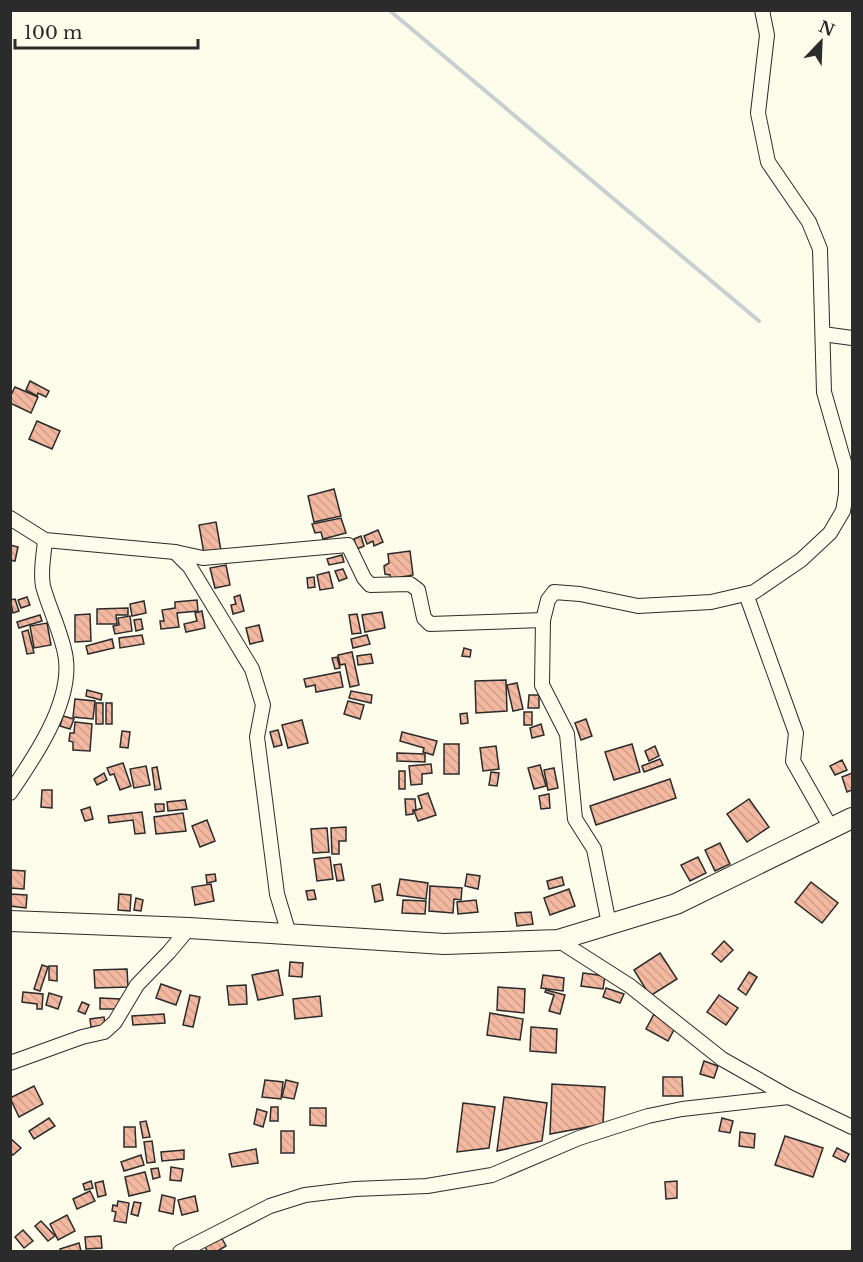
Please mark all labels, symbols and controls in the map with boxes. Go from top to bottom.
scale bar [15,12,198,50]
north arrow [791,12,851,72]
text: N [816,16,838,40]
text: 100 m [24,22,82,44]

